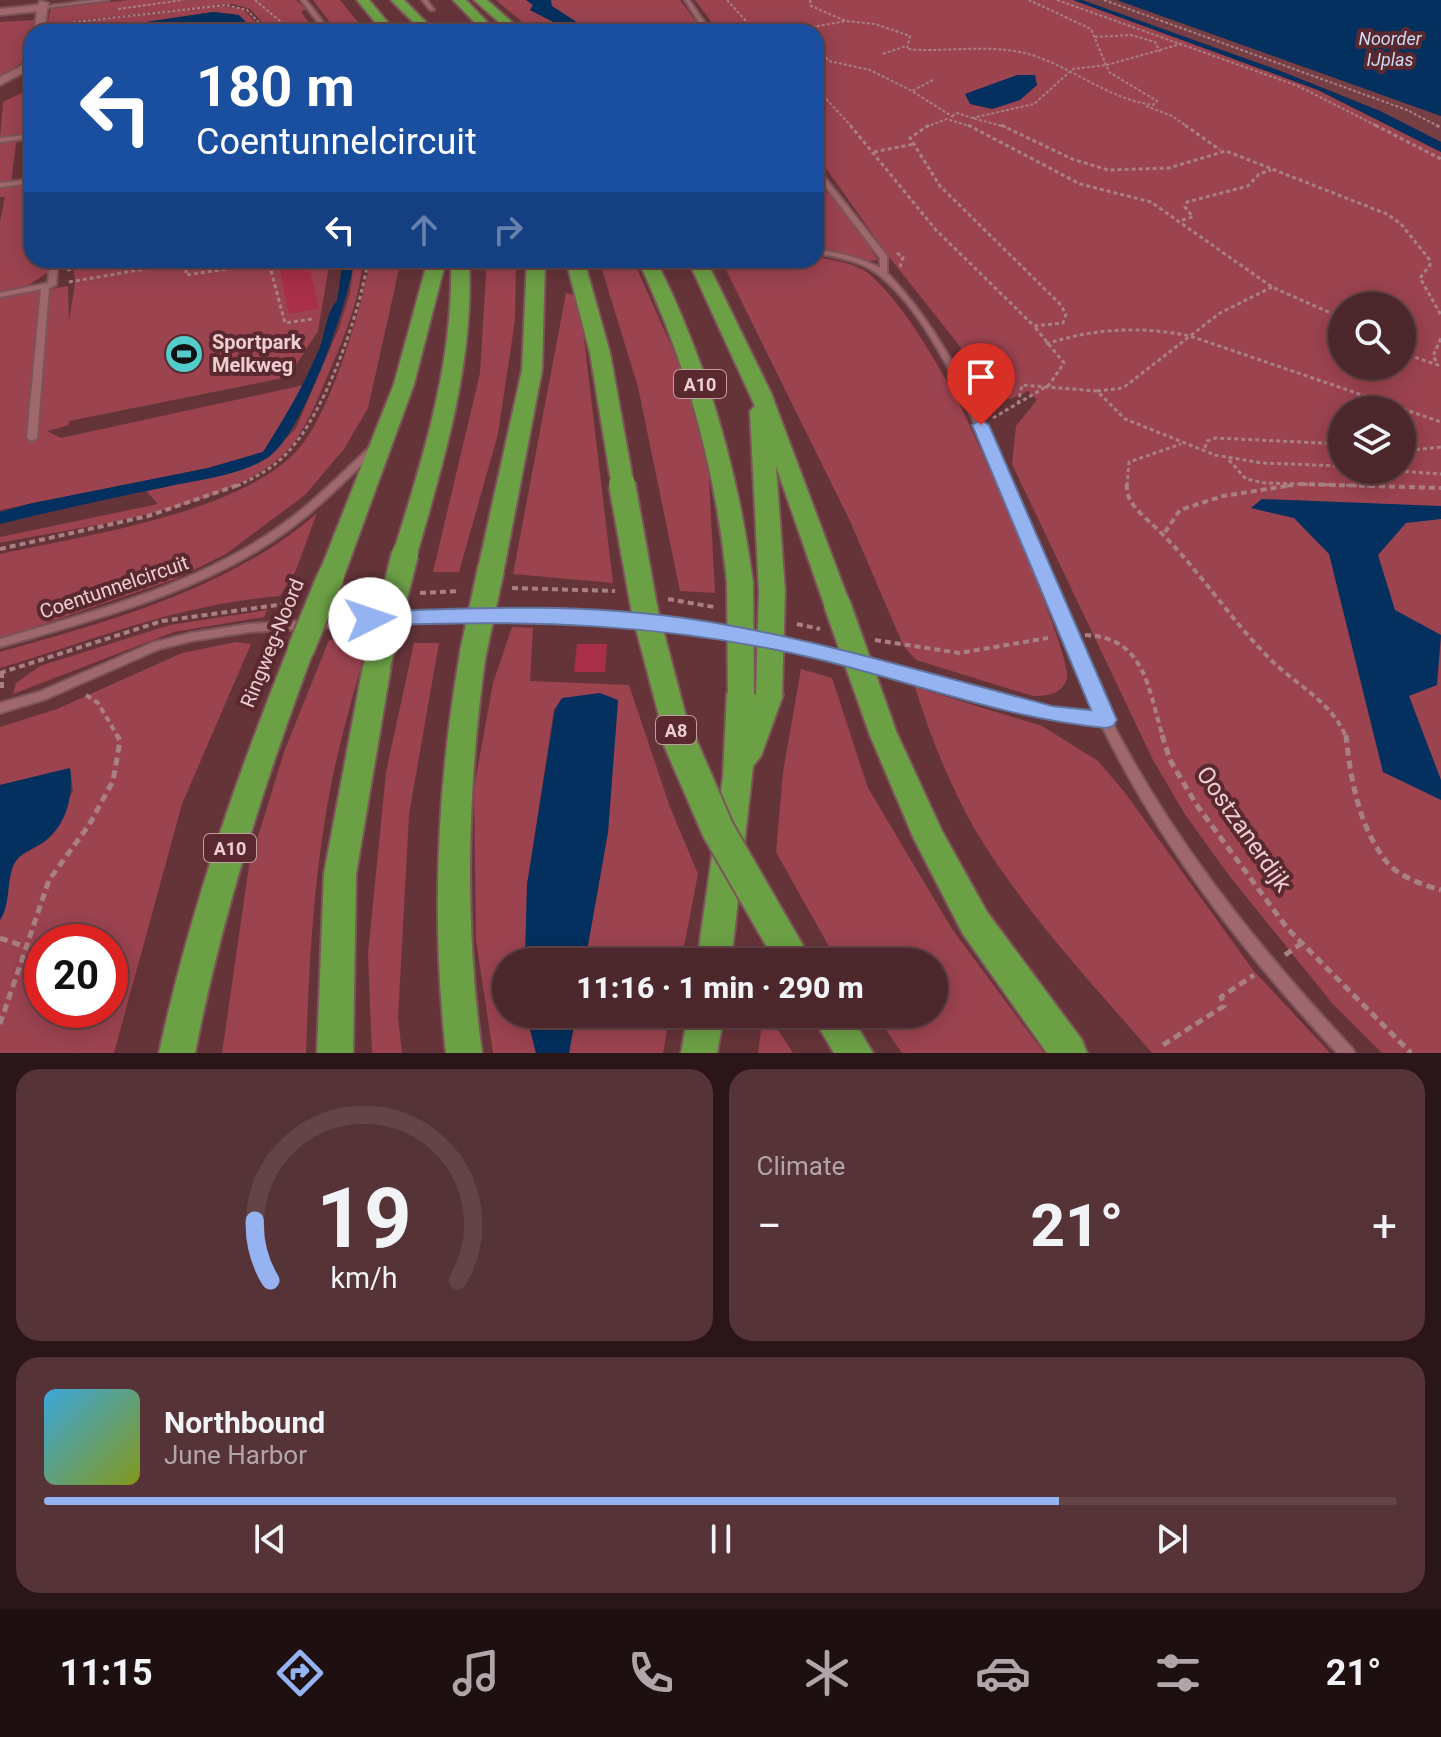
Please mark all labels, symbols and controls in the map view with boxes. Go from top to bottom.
water label: Noorder IJplas [1358,28,1423,70]
text: 180 m [196,54,355,120]
icon: left [64,56,168,160]
text: Coentunnelcircuit [196,121,477,163]
icon: left [318,208,362,252]
icon: ahead [402,208,446,252]
icon: right [486,208,530,252]
map controls [1328,292,1416,484]
button: search [1328,292,1416,380]
place label: Sportpark Melkweg [212,330,302,377]
sports icon: Sportpark Melkweg [163,333,205,375]
pin [947,343,1015,425]
icon: arrive [959,355,1003,399]
road number: A10 [674,370,726,398]
button: layers [1328,396,1416,484]
street label: Coentunnelcircuit [36,550,192,624]
street label: Ringweg-Noord [235,575,309,711]
position arrow [328,577,412,661]
road number: A8 [656,716,696,744]
street label: Oostzanerdijk [1190,761,1298,898]
road number: A10 [204,834,256,862]
speed limit sign: 20 [24,924,128,1028]
text: 11:16 · 1 min · 290 m [576,970,864,1005]
text: Climate [757,1151,845,1181]
text: 19 [317,1170,412,1267]
text: 21° [1030,1190,1123,1261]
text: − [757,1200,782,1252]
text: + [1372,1200,1397,1252]
text: km/h [331,1261,398,1295]
text: Northbound [164,1405,325,1440]
text: June Harbor [164,1440,307,1470]
icon: previous [248,1517,292,1561]
icon: pause [699,1517,743,1561]
icon: next [1150,1517,1194,1561]
icon: directions [272,1645,328,1701]
icon: music [448,1645,504,1701]
icon: phone [623,1645,679,1701]
icon: climate [799,1645,855,1701]
icon: car [975,1645,1031,1701]
icon: filters [1150,1645,1206,1701]
text: 11:15 [60,1652,153,1694]
text: 21° [1326,1652,1381,1694]

